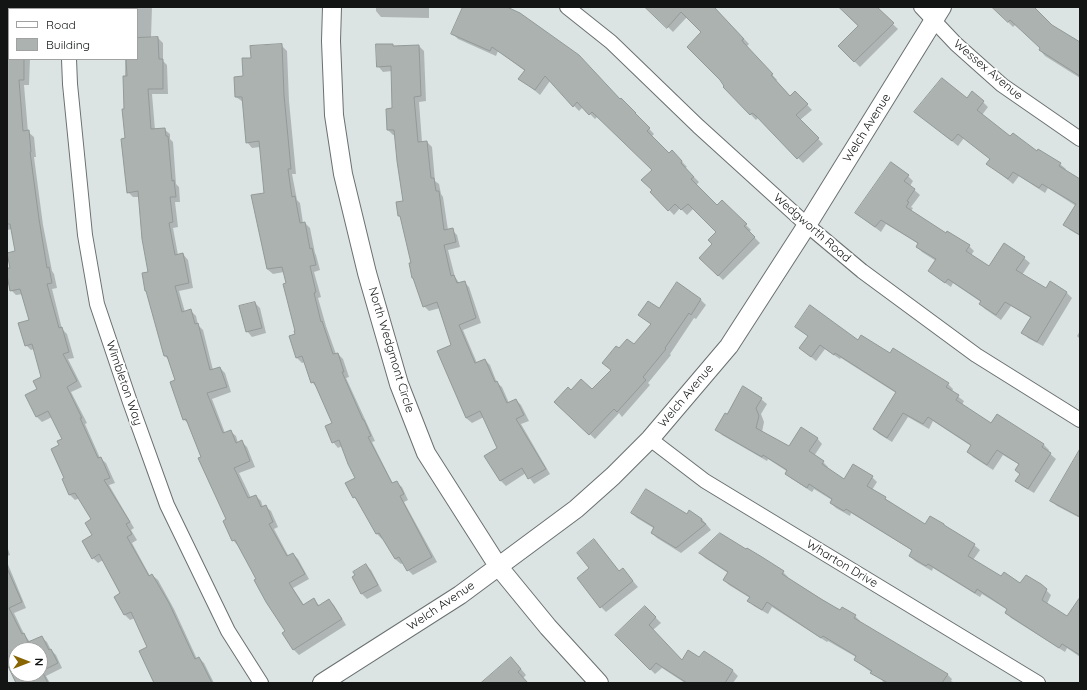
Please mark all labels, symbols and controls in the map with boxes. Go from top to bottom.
legend [8,8,138,60]
text: Road [46,17,76,32]
text: Building [46,37,90,52]
street label: Wessex Avenue [950,37,1026,103]
street label: Welch Avenue [840,91,894,165]
street label: Wedgworth Road [770,190,854,266]
street label: North Wedgmont Circle [365,285,417,415]
street label: Wimbleton Way [103,339,145,427]
street label: Welch Avenue [655,361,717,431]
street label: Wharton Drive [804,537,880,591]
street label: Welch Avenue [405,578,477,634]
north arrow [8,642,48,682]
text: N [32,658,46,666]

